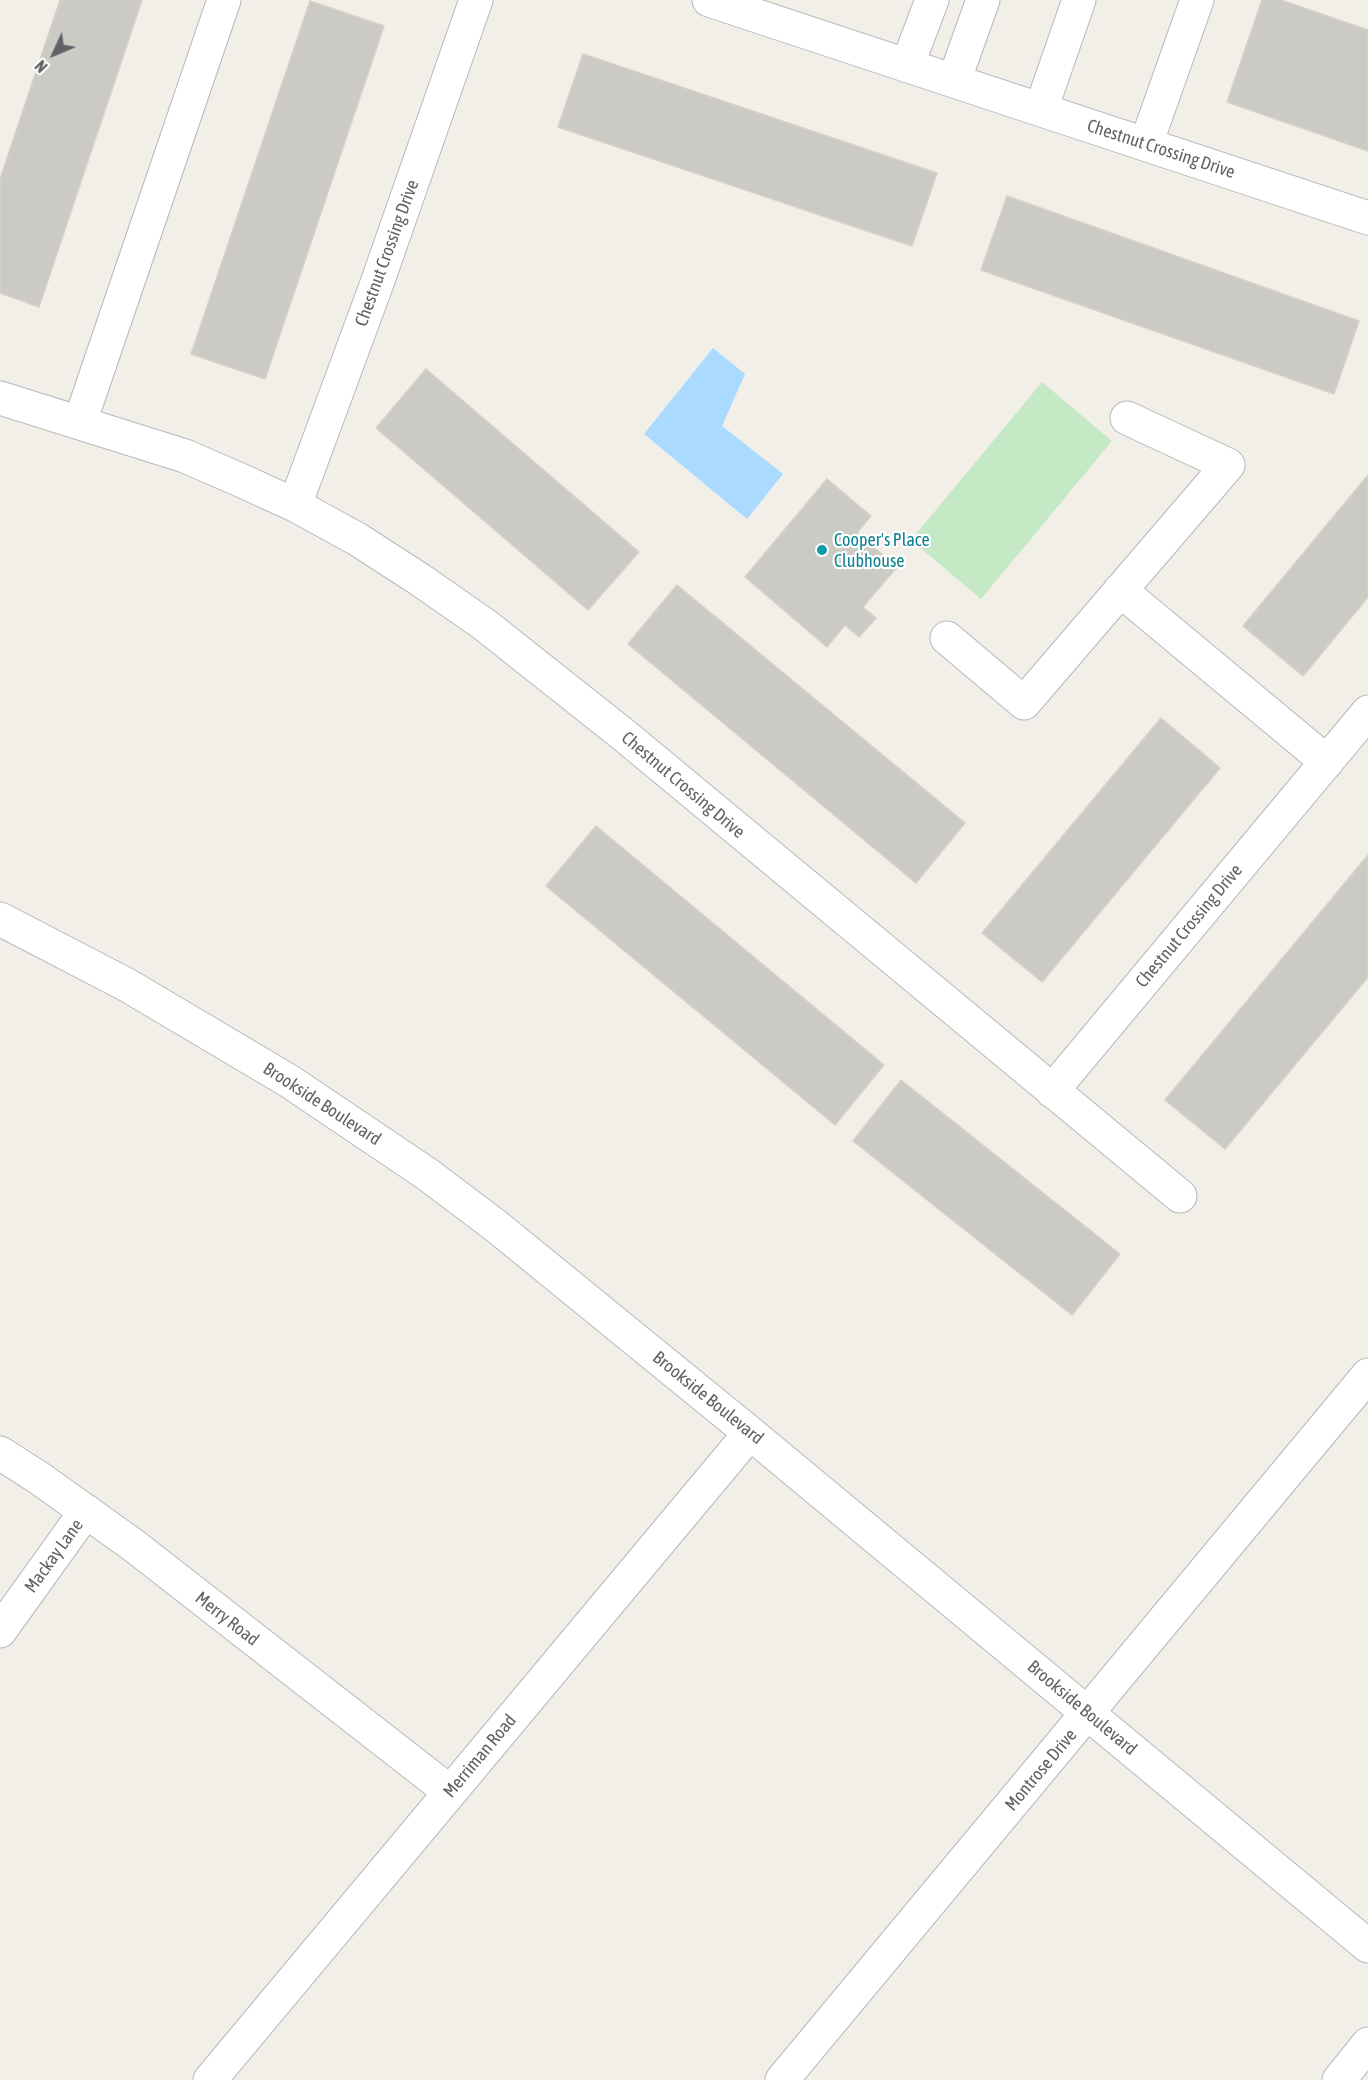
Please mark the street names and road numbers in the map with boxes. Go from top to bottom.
street label: Chestnut Crossing Drive [1084,115,1238,183]
street label: Chestnut Crossing Drive [350,177,424,329]
street label: Chestnut Crossing Drive [617,727,749,843]
street label: Chestnut Crossing Drive [1131,860,1247,992]
street label: Brookside Boulevard [259,1058,385,1150]
street label: Brookside Boulevard [648,1347,768,1449]
street label: Mackay Lane [20,1515,88,1597]
street label: Merry Road [191,1587,263,1651]
street label: Brookside Boulevard [1023,1656,1141,1760]
street label: Merriman Road [439,1710,521,1802]
street label: Montrose Drive [1001,1725,1081,1815]

